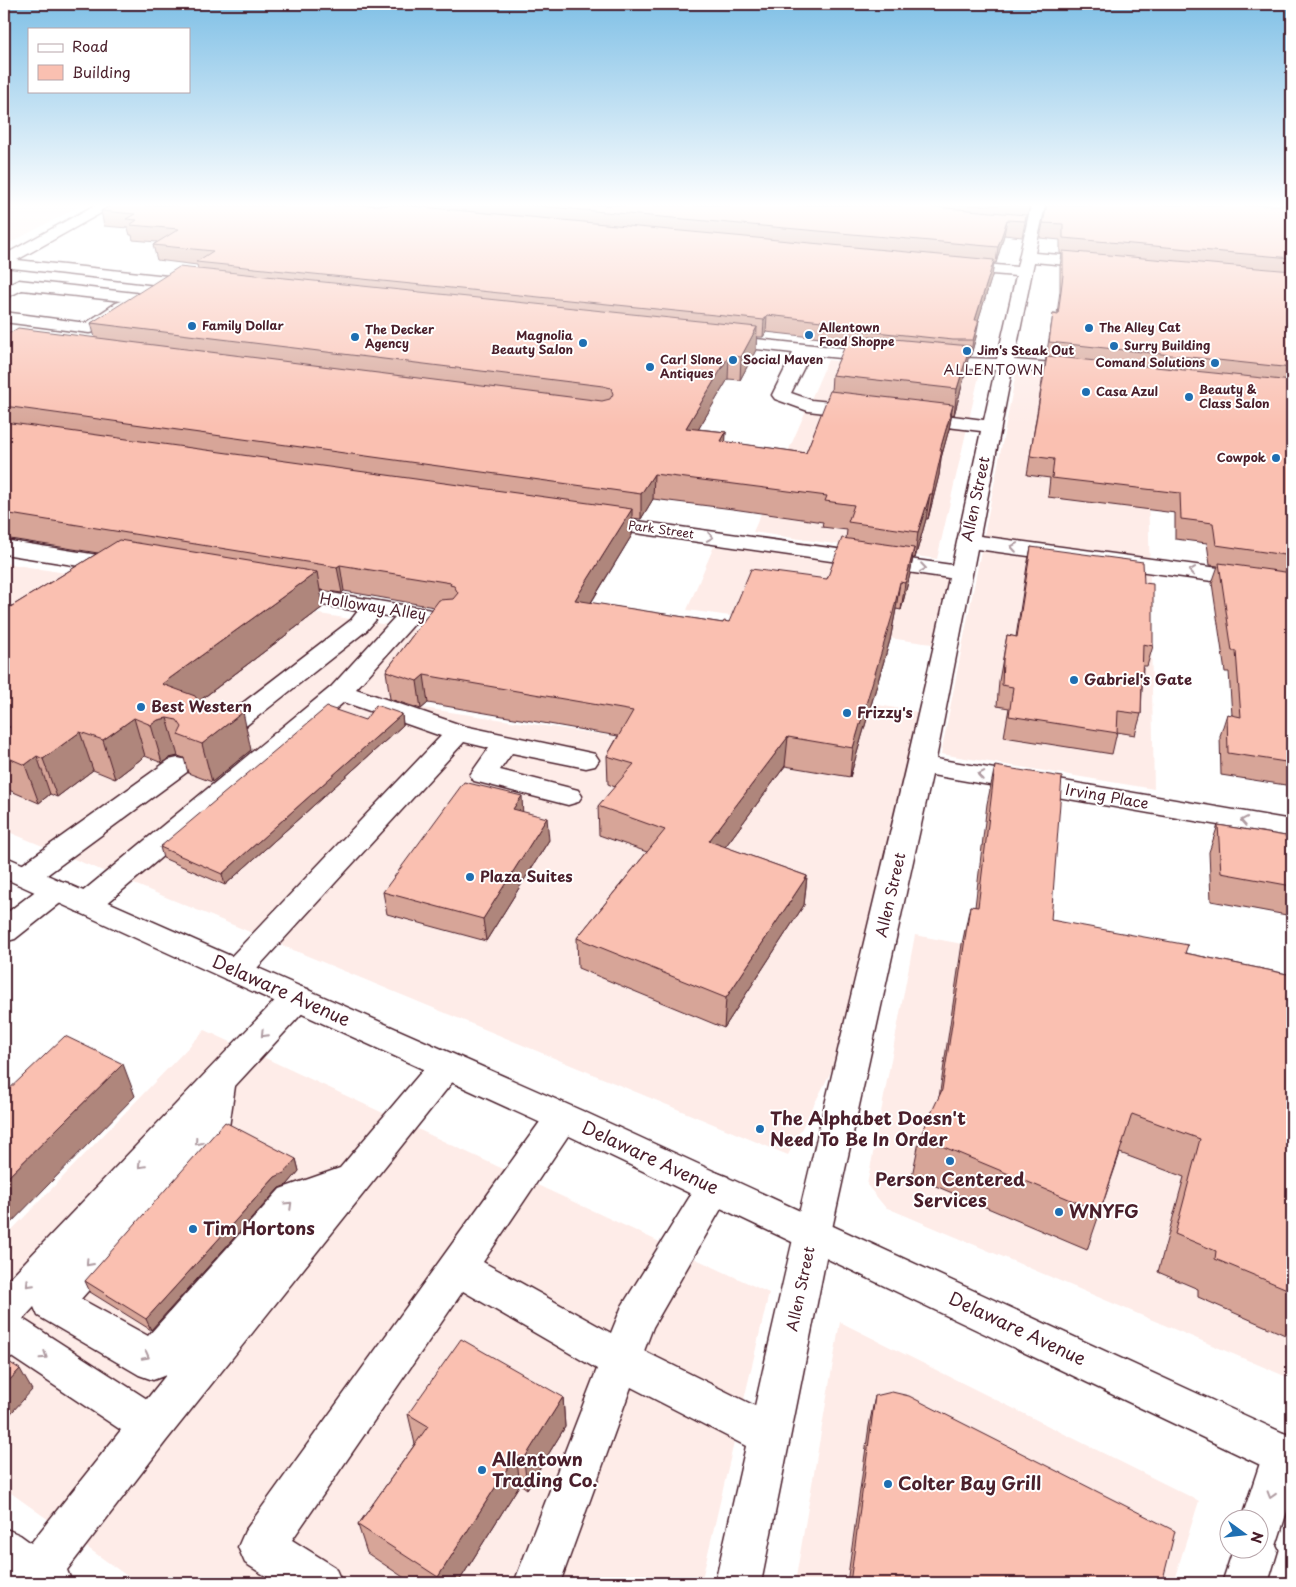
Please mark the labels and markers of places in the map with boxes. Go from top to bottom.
place label: Family Dollar [202,316,284,334]
place label: Allentown Food Shoppe [819,318,895,350]
place label: The Alley Cat [1099,318,1181,336]
marker: Family Dollar [186,320,198,332]
place label: The Decker Agency [365,320,435,352]
marker: The Alley Cat [1083,322,1095,334]
place label: Magnolia Beauty Salon [491,326,574,358]
marker: Allentown Food Shoppe [803,329,815,341]
marker: The Decker Agency [349,331,361,343]
place label: Surry Building [1124,336,1210,354]
marker: Magnolia Beauty Salon [577,337,589,349]
marker: Surry Building [1108,340,1120,352]
place label: Jim's Steak Out [977,341,1074,359]
marker: Jim's Steak Out [961,345,973,357]
place label: Carl Slone Antiques [660,350,722,382]
place label: Social Maven [743,350,823,368]
place label: Comand Solutions [1096,353,1205,371]
marker: Social Maven [727,354,739,366]
marker: Comand Solutions [1209,357,1221,369]
marker: Carl Slone Antiques [644,361,656,373]
place label: Beauty & Class Salon [1199,380,1270,412]
place label: Casa Azul [1096,382,1158,400]
marker: Casa Azul [1080,386,1092,398]
marker: Beauty & Class Salon [1183,391,1195,403]
place label: Cowpok [1217,448,1267,466]
marker: Cowpok [1270,452,1282,464]
place label: Gabriel's Gate [1084,667,1192,690]
marker: Gabriel's Gate [1068,674,1080,686]
place label: Best Western [151,694,252,717]
place label: Frizzy's [857,700,913,723]
marker: Best Western [135,701,147,713]
marker: Frizzy's [841,707,853,719]
place label: Plaza Suites [480,864,573,887]
marker: Plaza Suites [464,871,476,883]
place label: The Alphabet Doesn't Need To Be In Order [770,1104,966,1152]
marker: The Alphabet Doesn't Need To Be In Order [754,1123,766,1135]
marker: Person Centered Services [944,1155,956,1167]
place label: Person Centered Services [875,1165,1025,1213]
place label: WNYFG [1069,1197,1139,1224]
marker: WNYFG [1053,1206,1065,1218]
place label: Tim Hortons [203,1214,315,1241]
marker: Tim Hortons [187,1223,199,1235]
place label: Allentown Trading Co. [492,1445,597,1493]
marker: Allentown Trading Co. [476,1464,488,1476]
place label: Colter Bay Grill [898,1469,1041,1496]
marker: Colter Bay Grill [882,1478,894,1490]

